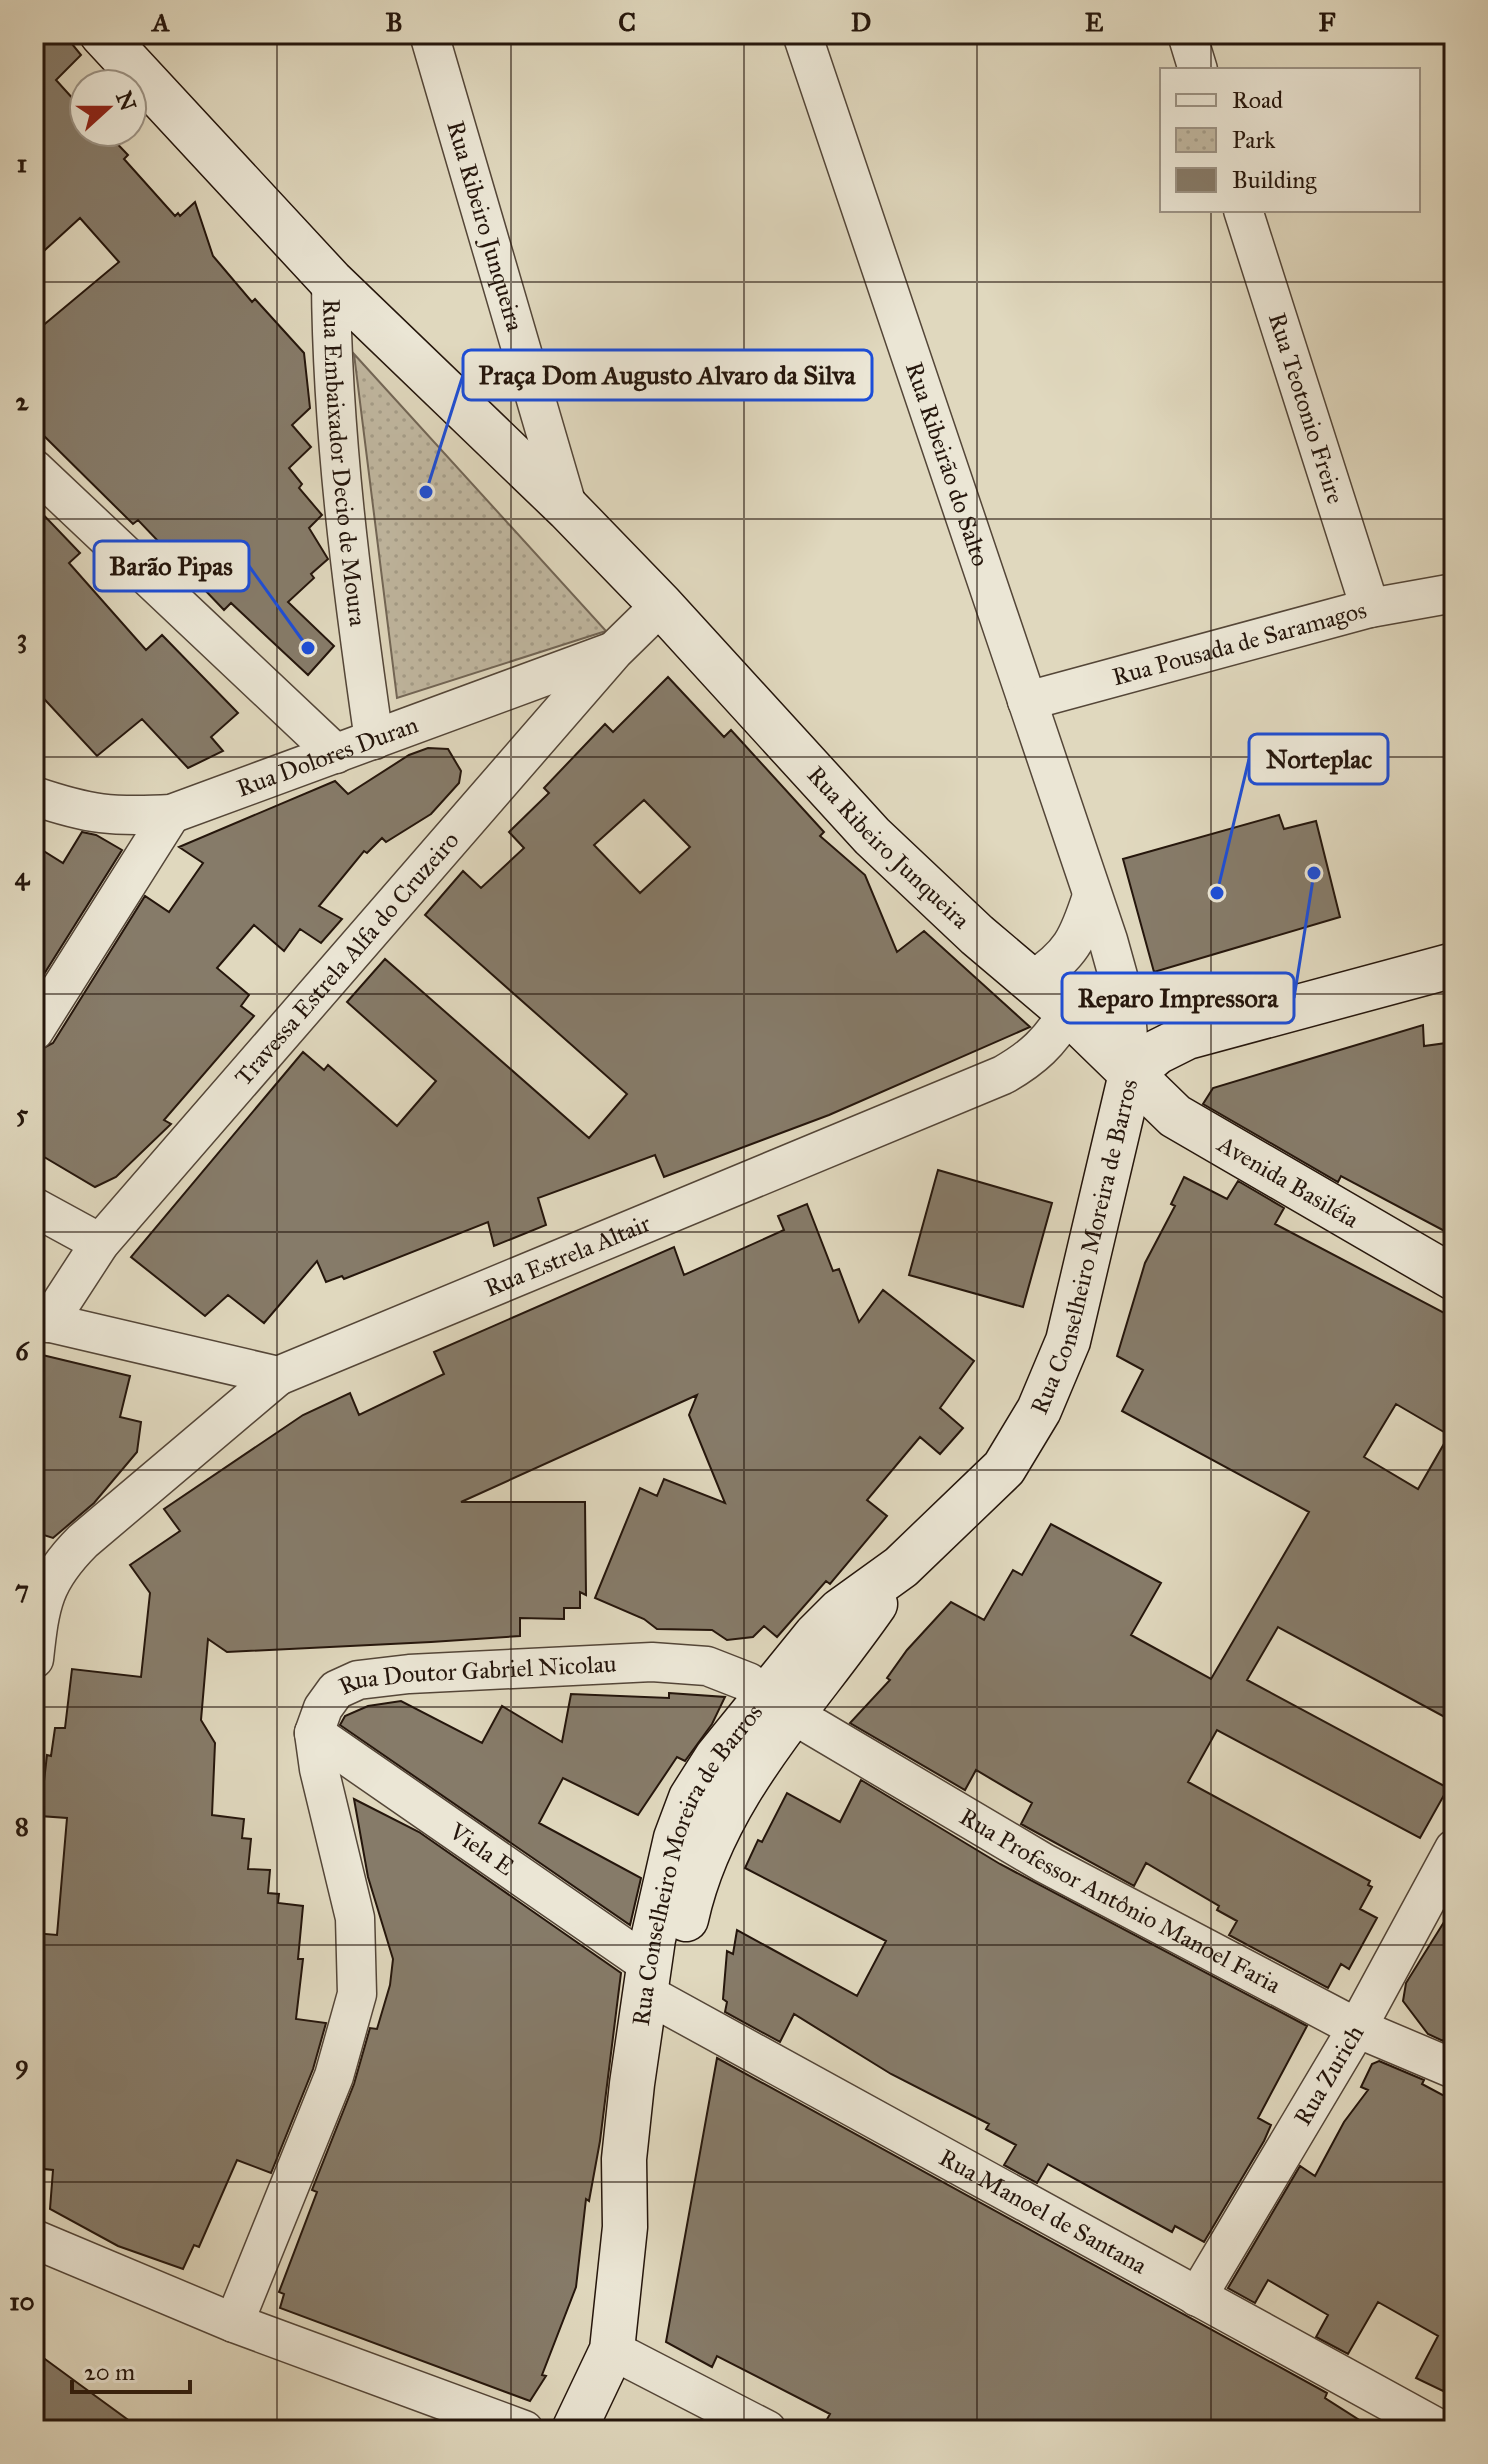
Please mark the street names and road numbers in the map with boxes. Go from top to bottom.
street label: Rua Ribeiro Junqueira [440,117,530,335]
street label: Rua Embaixador Decio de Moura [316,298,373,629]
street label: Rua Teotonio Freire [1262,309,1351,507]
street label: Rua Ribeirão do Salto [899,358,996,570]
street label: Rua Pousada de Saramagos [1109,595,1370,692]
street label: Rua Dolores Duran [232,709,422,804]
street label: Rua Ribeiro Junqueira [801,760,977,936]
street label: Travessa Estrela Alfa do Cruzeiro [228,825,465,1092]
street label: Rua Conselheiro Moreira de Barros [1024,1076,1144,1419]
street label: Avenida Basiléia [1212,1129,1365,1235]
street label: Rua Estrela Altair [480,1208,655,1304]
street label: Rua Doutor Gabriel Nicolau [334,1649,617,1702]
street label: Rua Conselheiro Moreira de Barros [626,1698,769,2028]
street label: Rua Professor Antônio Manoel Faria [954,1801,1286,2000]
street label: Viela E [443,1816,520,1882]
street label: Rua Zurich [1287,2020,1370,2131]
street label: Rua Manoel de Santana [934,2142,1153,2281]

